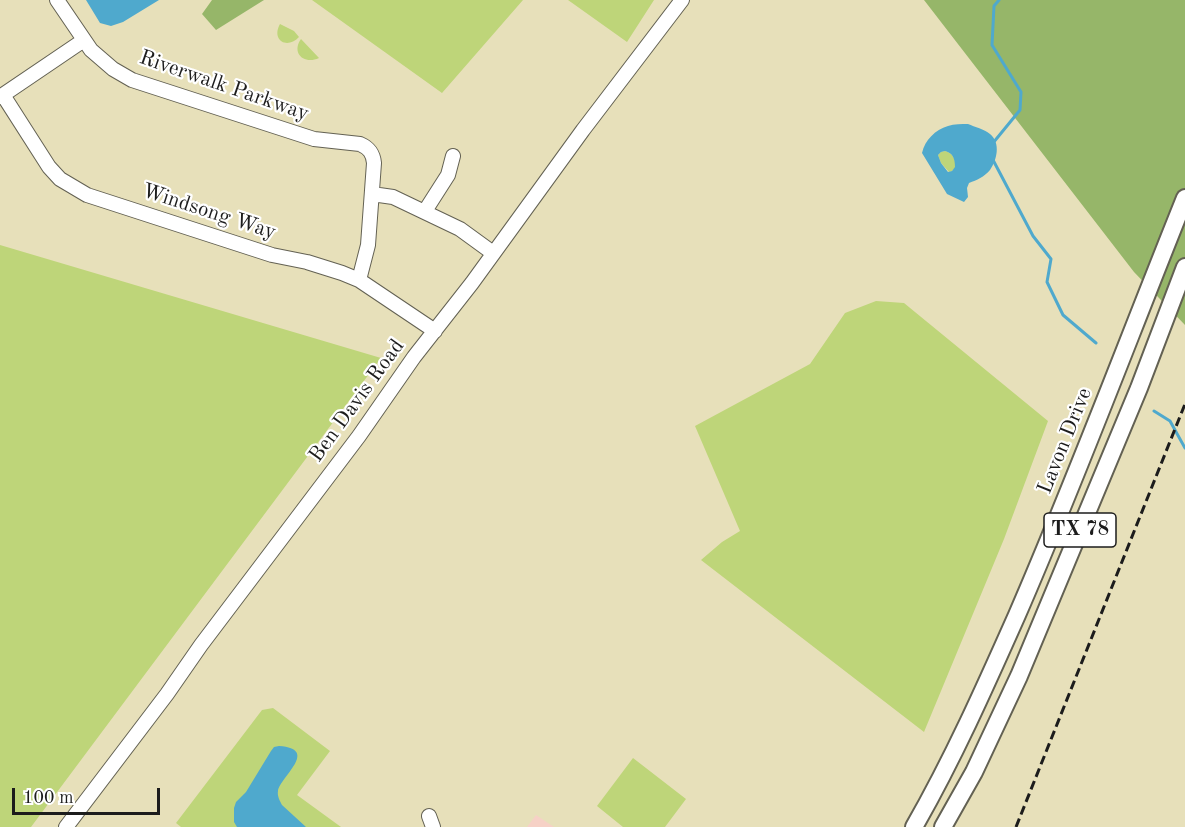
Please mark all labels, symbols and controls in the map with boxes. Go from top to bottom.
street label: Riverwalk Parkway [136,45,312,127]
street label: Windsong Way [139,178,279,246]
street label: Ben Davis Road [304,335,410,467]
street label: Lavon Drive [1032,384,1098,498]
road number: TX 78 [1044,513,1116,547]
scale bar [15,776,164,814]
text: 100 m [23,789,74,807]

